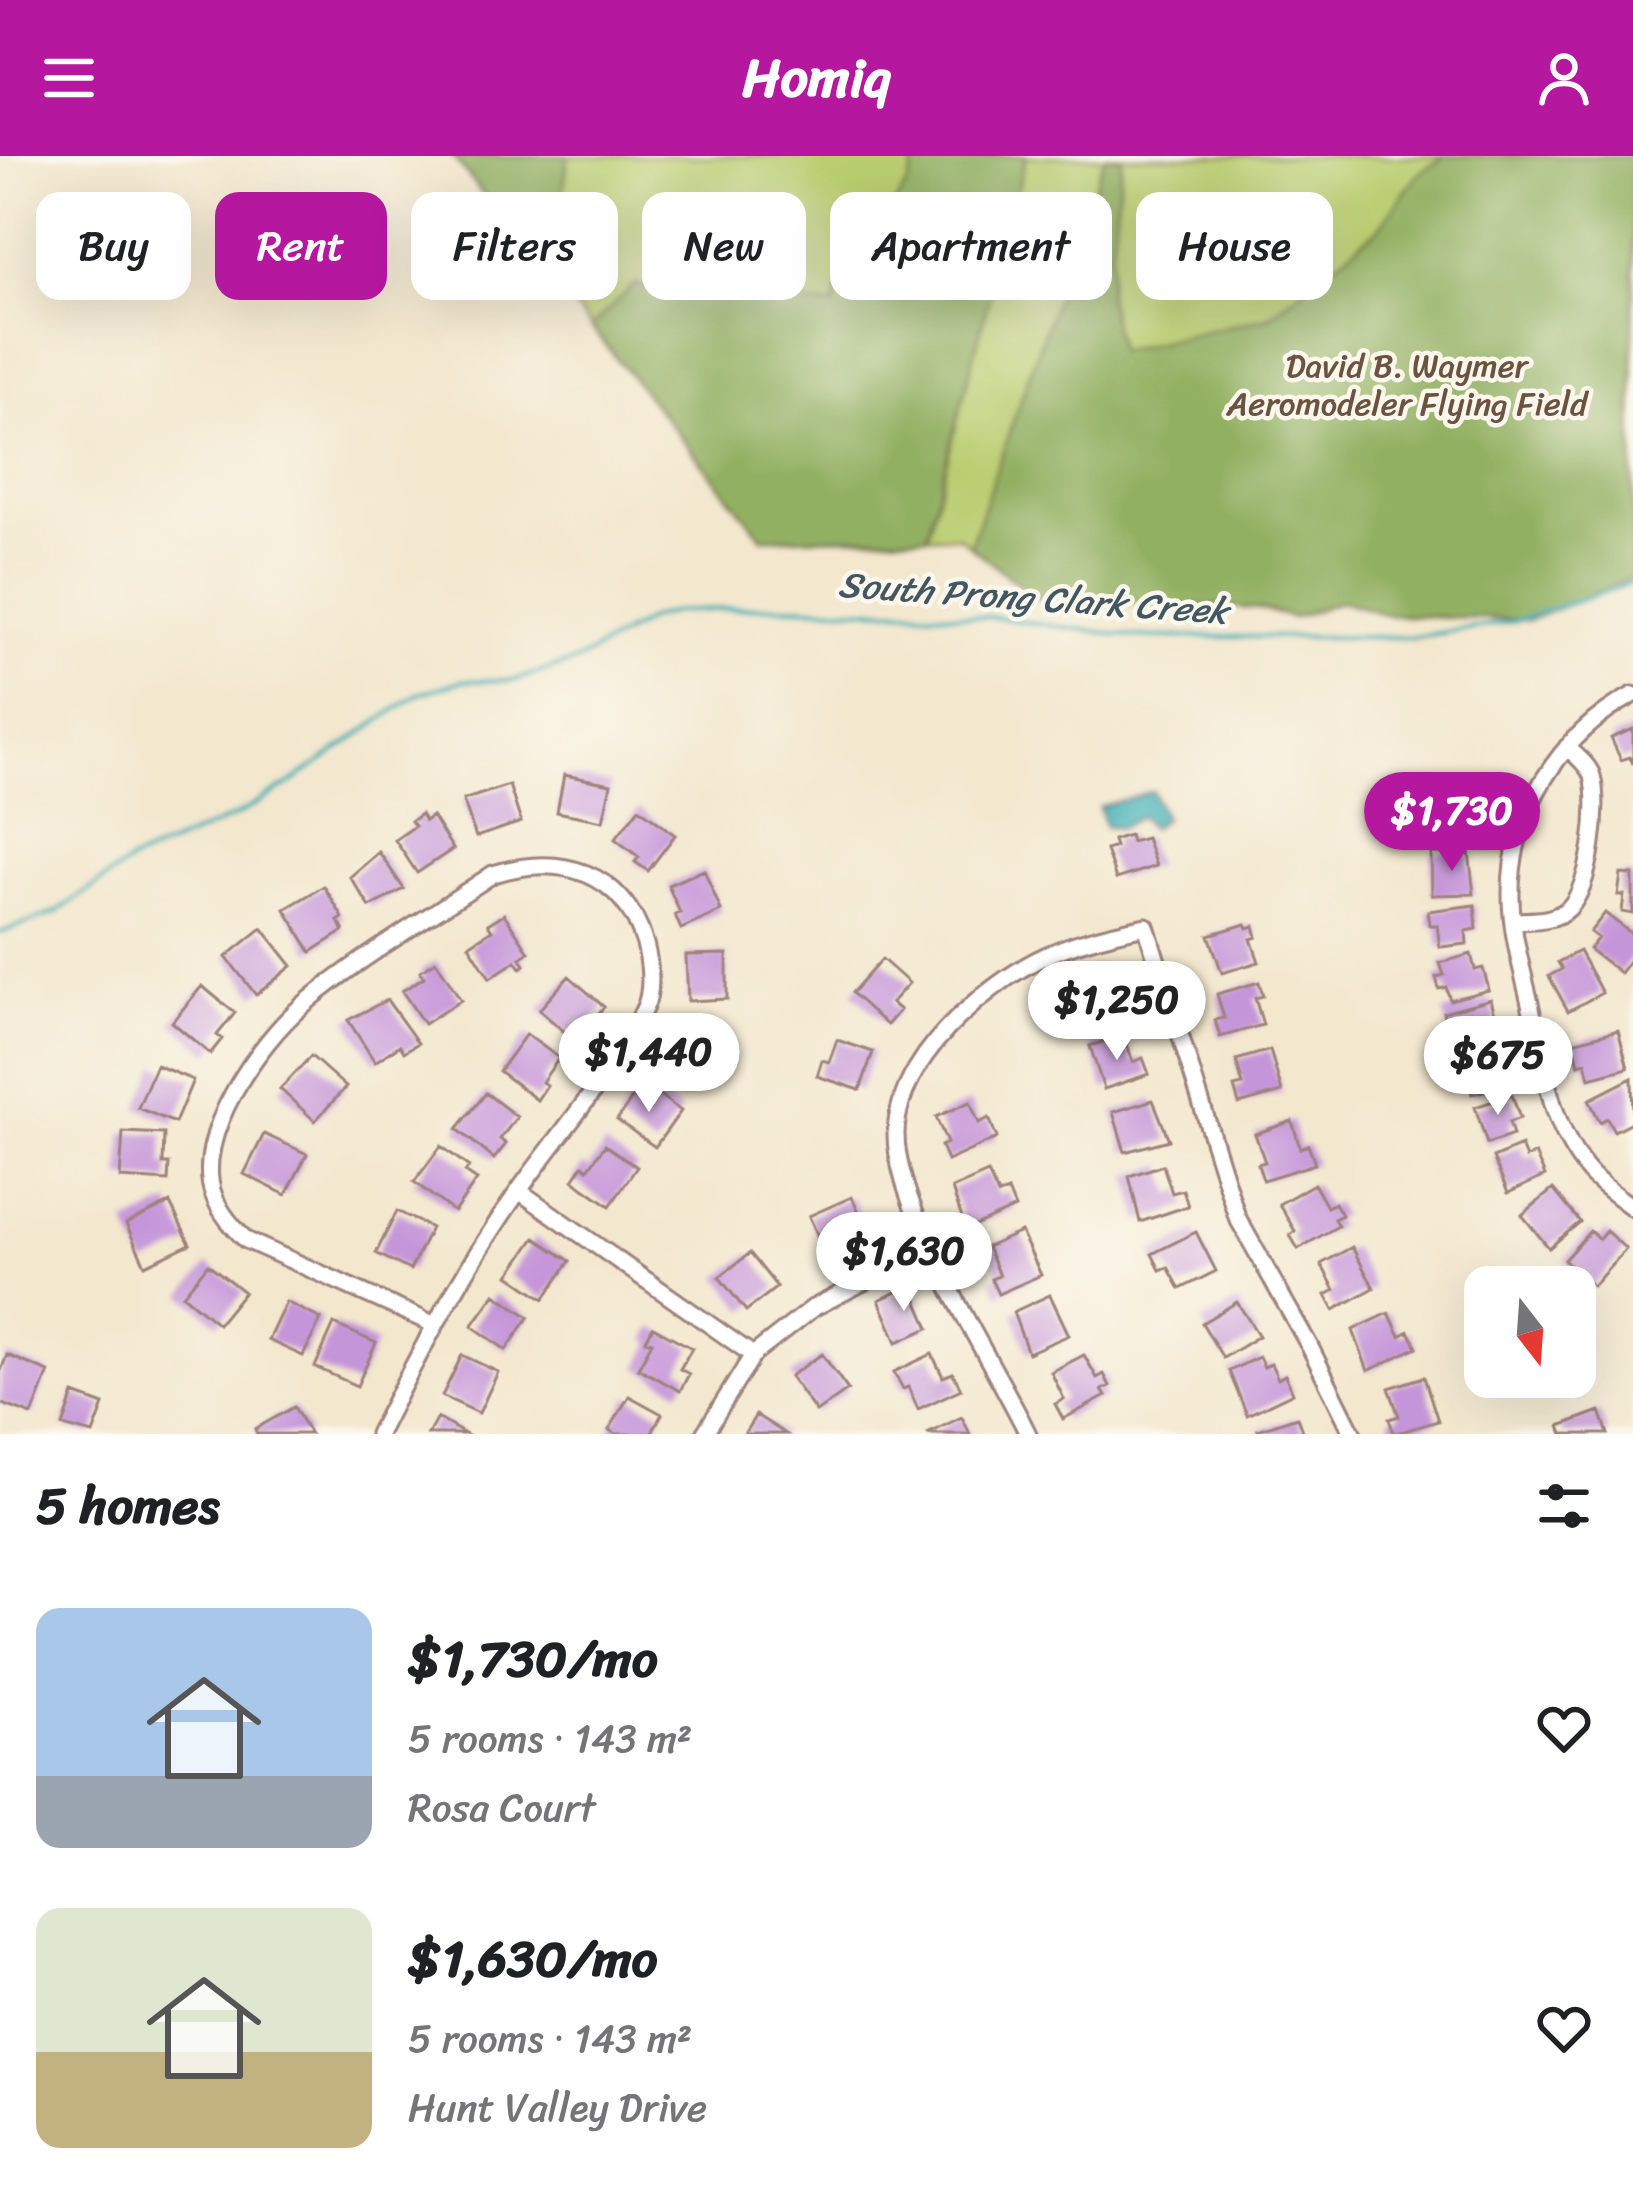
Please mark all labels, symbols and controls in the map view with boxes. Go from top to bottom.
text: Homiq [742,30,891,126]
icon: menu [36,45,102,111]
icon: person [1531,45,1597,111]
chip: Buy [36,192,191,300]
chip: Rent [215,192,387,300]
chip: Filters [411,192,618,300]
chip: New [642,192,806,300]
chip: Apartment [830,192,1112,300]
chip: House [1136,192,1333,300]
park label: David B. Waymer Aeromodeler Flying Field [1226,337,1590,433]
water label: South Prong Clark Creek [836,552,1234,644]
pin: $1,730 [1354,772,1550,874]
text: $1,730 [1391,776,1513,845]
pin: $1,250 [1019,961,1215,1063]
text: $1,250 [1055,965,1179,1034]
pin: $1,440 [551,1013,747,1115]
pin: $675 [1427,1016,1569,1118]
text: $1,440 [586,1017,712,1086]
text: $675 [1451,1020,1545,1089]
pin: $1,630 [806,1212,1002,1314]
text: $1,630 [843,1216,965,1285]
north arrow [1464,1266,1596,1398]
map controls [1464,1266,1596,1398]
text: 5 homes [36,1461,219,1551]
icon: filters [1531,1473,1597,1539]
text: $1,730/mo [408,1614,658,1704]
icon: home [132,1656,276,1800]
icon: heart [1531,1695,1597,1761]
text: 5 rooms · 143 m² [408,1704,692,1773]
text: Rosa Court [408,1773,595,1842]
text: $1,630/mo [408,1914,658,2004]
icon: home [132,1956,276,2100]
icon: heart [1531,1995,1597,2061]
text: 5 rooms · 143 m² [408,2004,692,2073]
text: Hunt Valley Drive [408,2073,707,2142]

